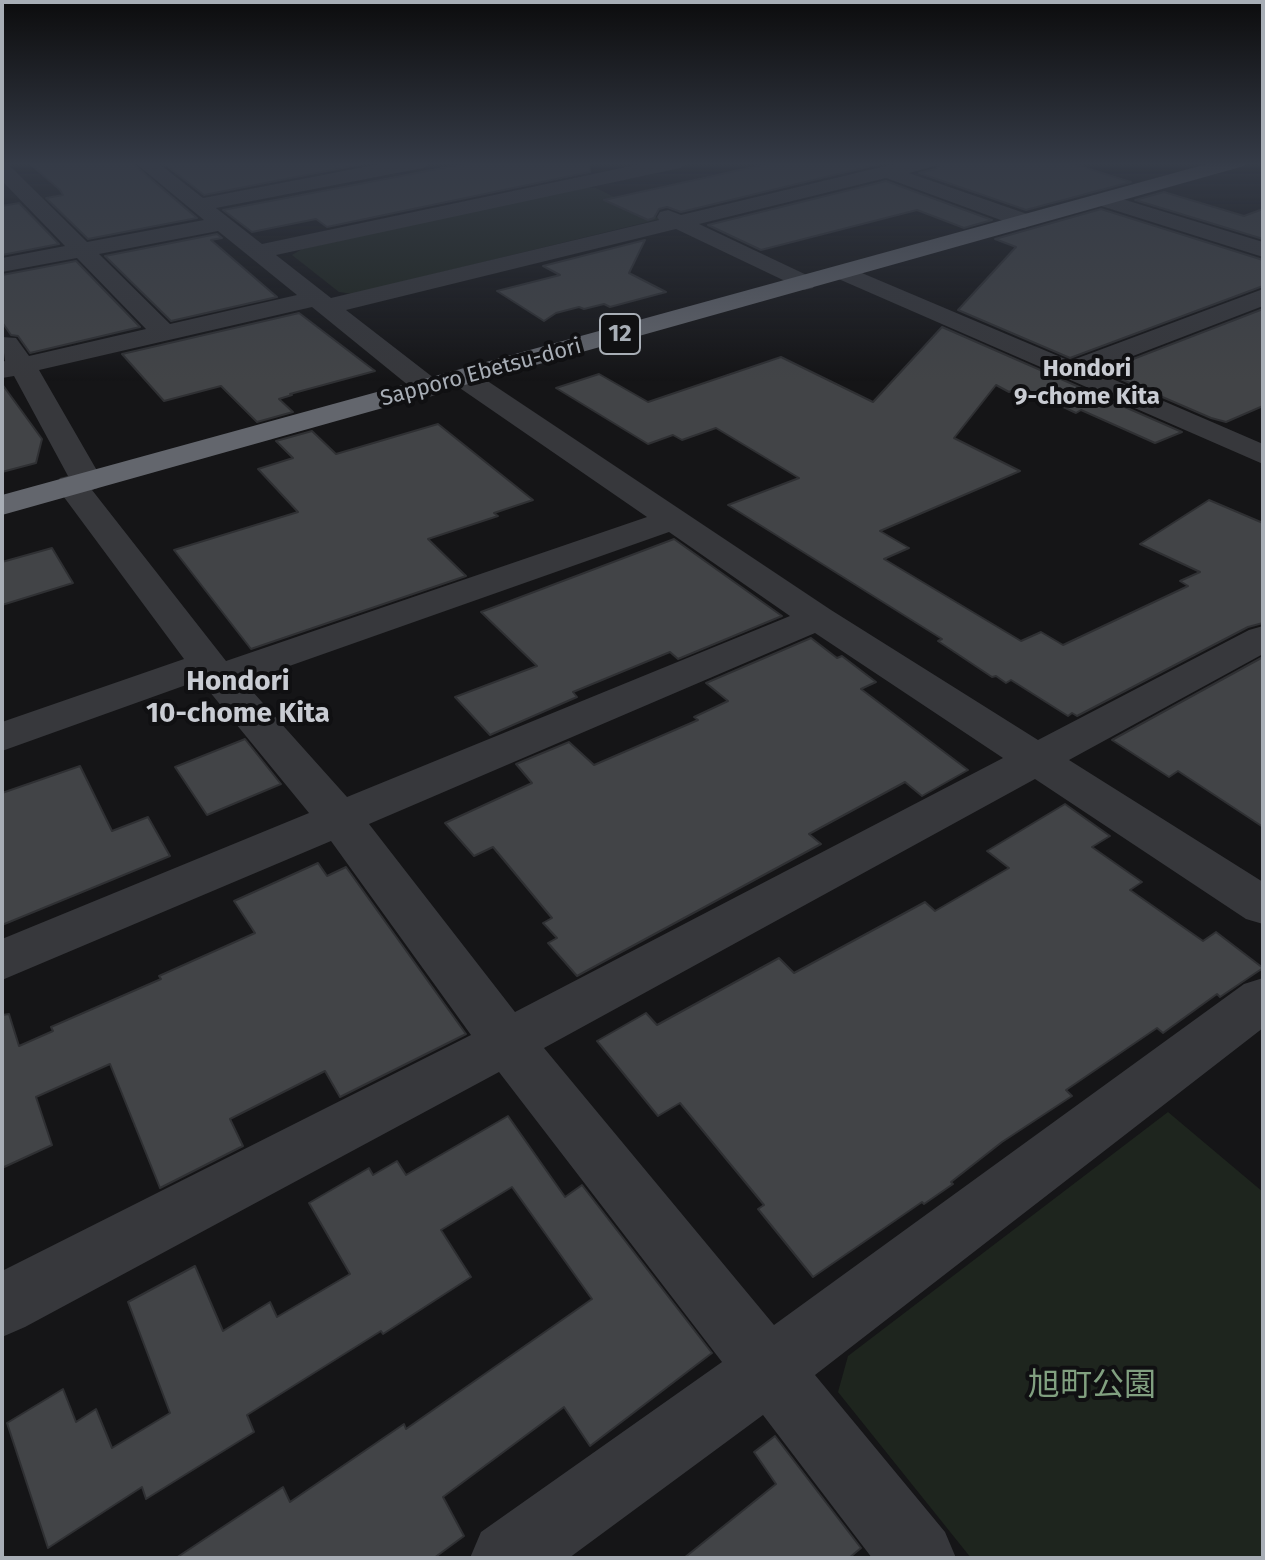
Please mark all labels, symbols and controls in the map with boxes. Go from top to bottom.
road number: 12 [600,314,640,354]
street label: Sapporo Ebetsu-dori [378,333,584,413]
district label: Hondori 9-chome Kita [1014,355,1160,411]
district label: Hondori 10-chome Kita [146,665,330,731]
park label: 旭町公園 [1028,1367,1156,1405]

